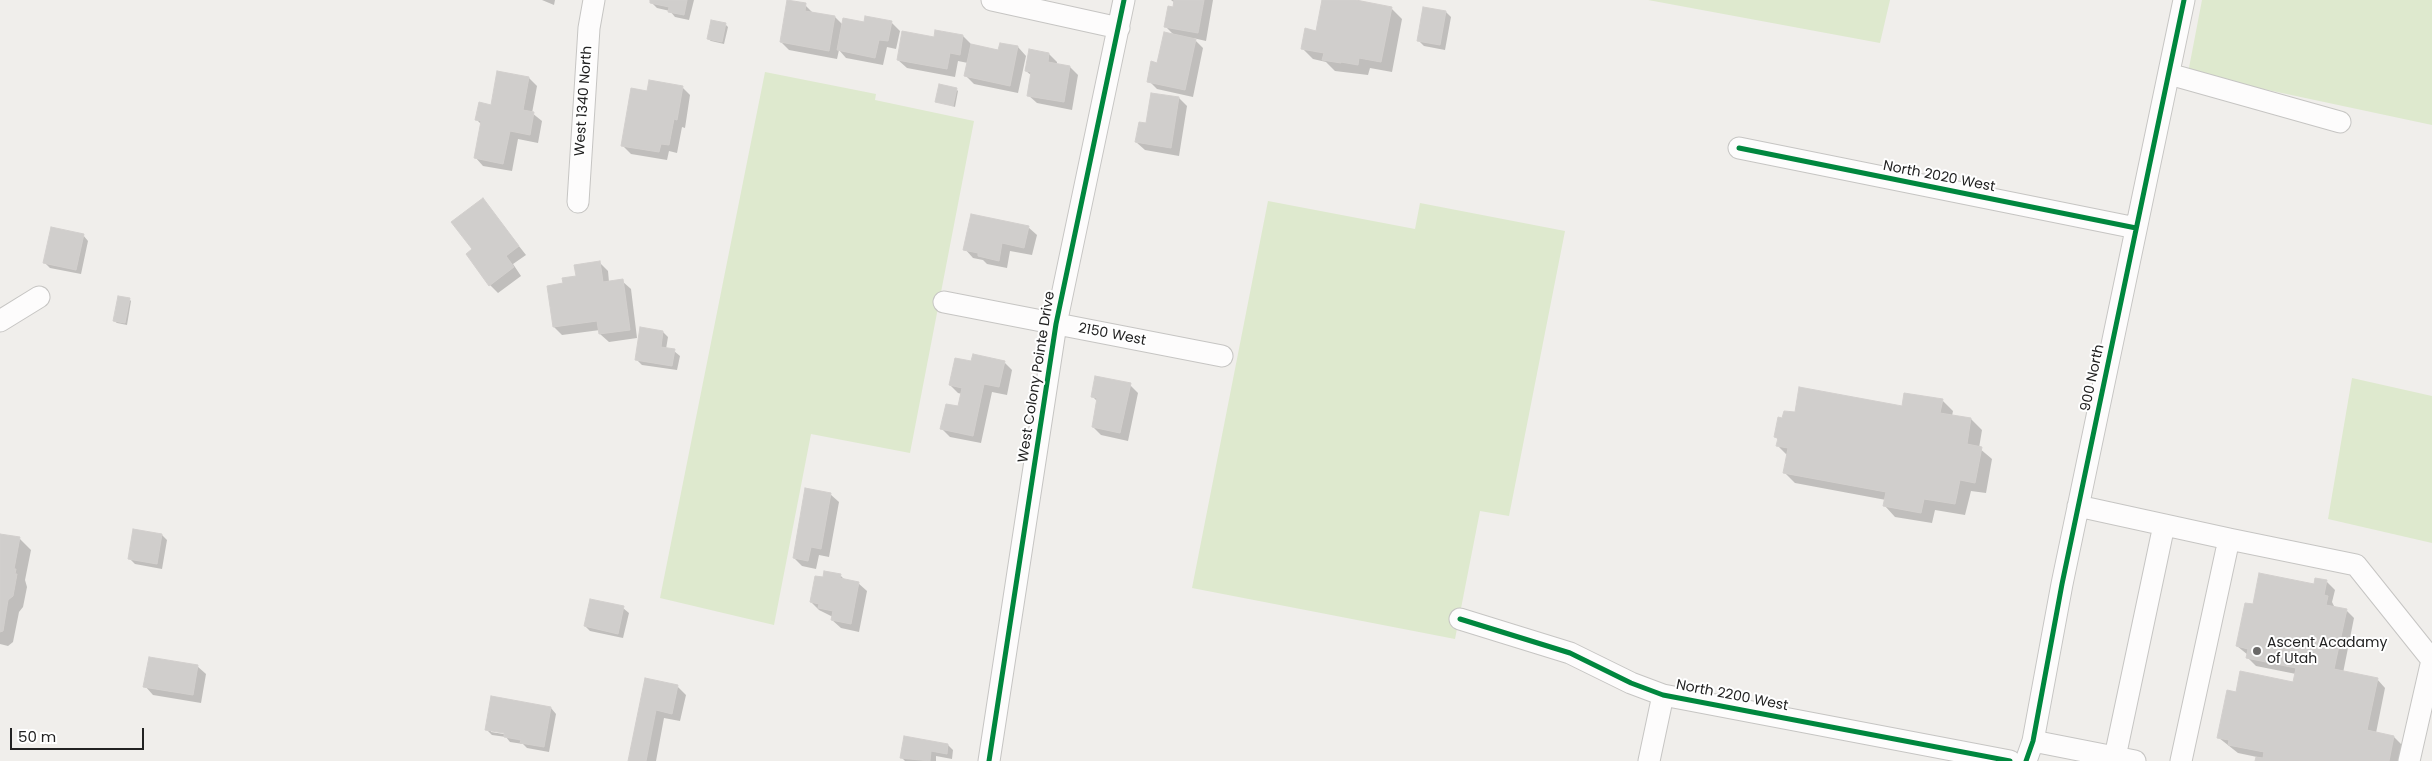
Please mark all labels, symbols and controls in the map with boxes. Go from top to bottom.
street label: West 1340 North [572,45,596,157]
street label: North 2020 West [1881,158,1997,196]
street label: West Colony Pointe Drive [1015,290,1059,464]
street label: 2150 West [1077,320,1147,350]
street label: 900 North [2078,343,2108,413]
place label: Ascent Acadamy of Utah [2267,635,2387,668]
marker: Ascent Acadamy of Utah [2251,645,2263,657]
street label: North 2200 West [1674,677,1790,715]
scale bar [12,718,146,750]
text: 50 m [18,726,56,747]

